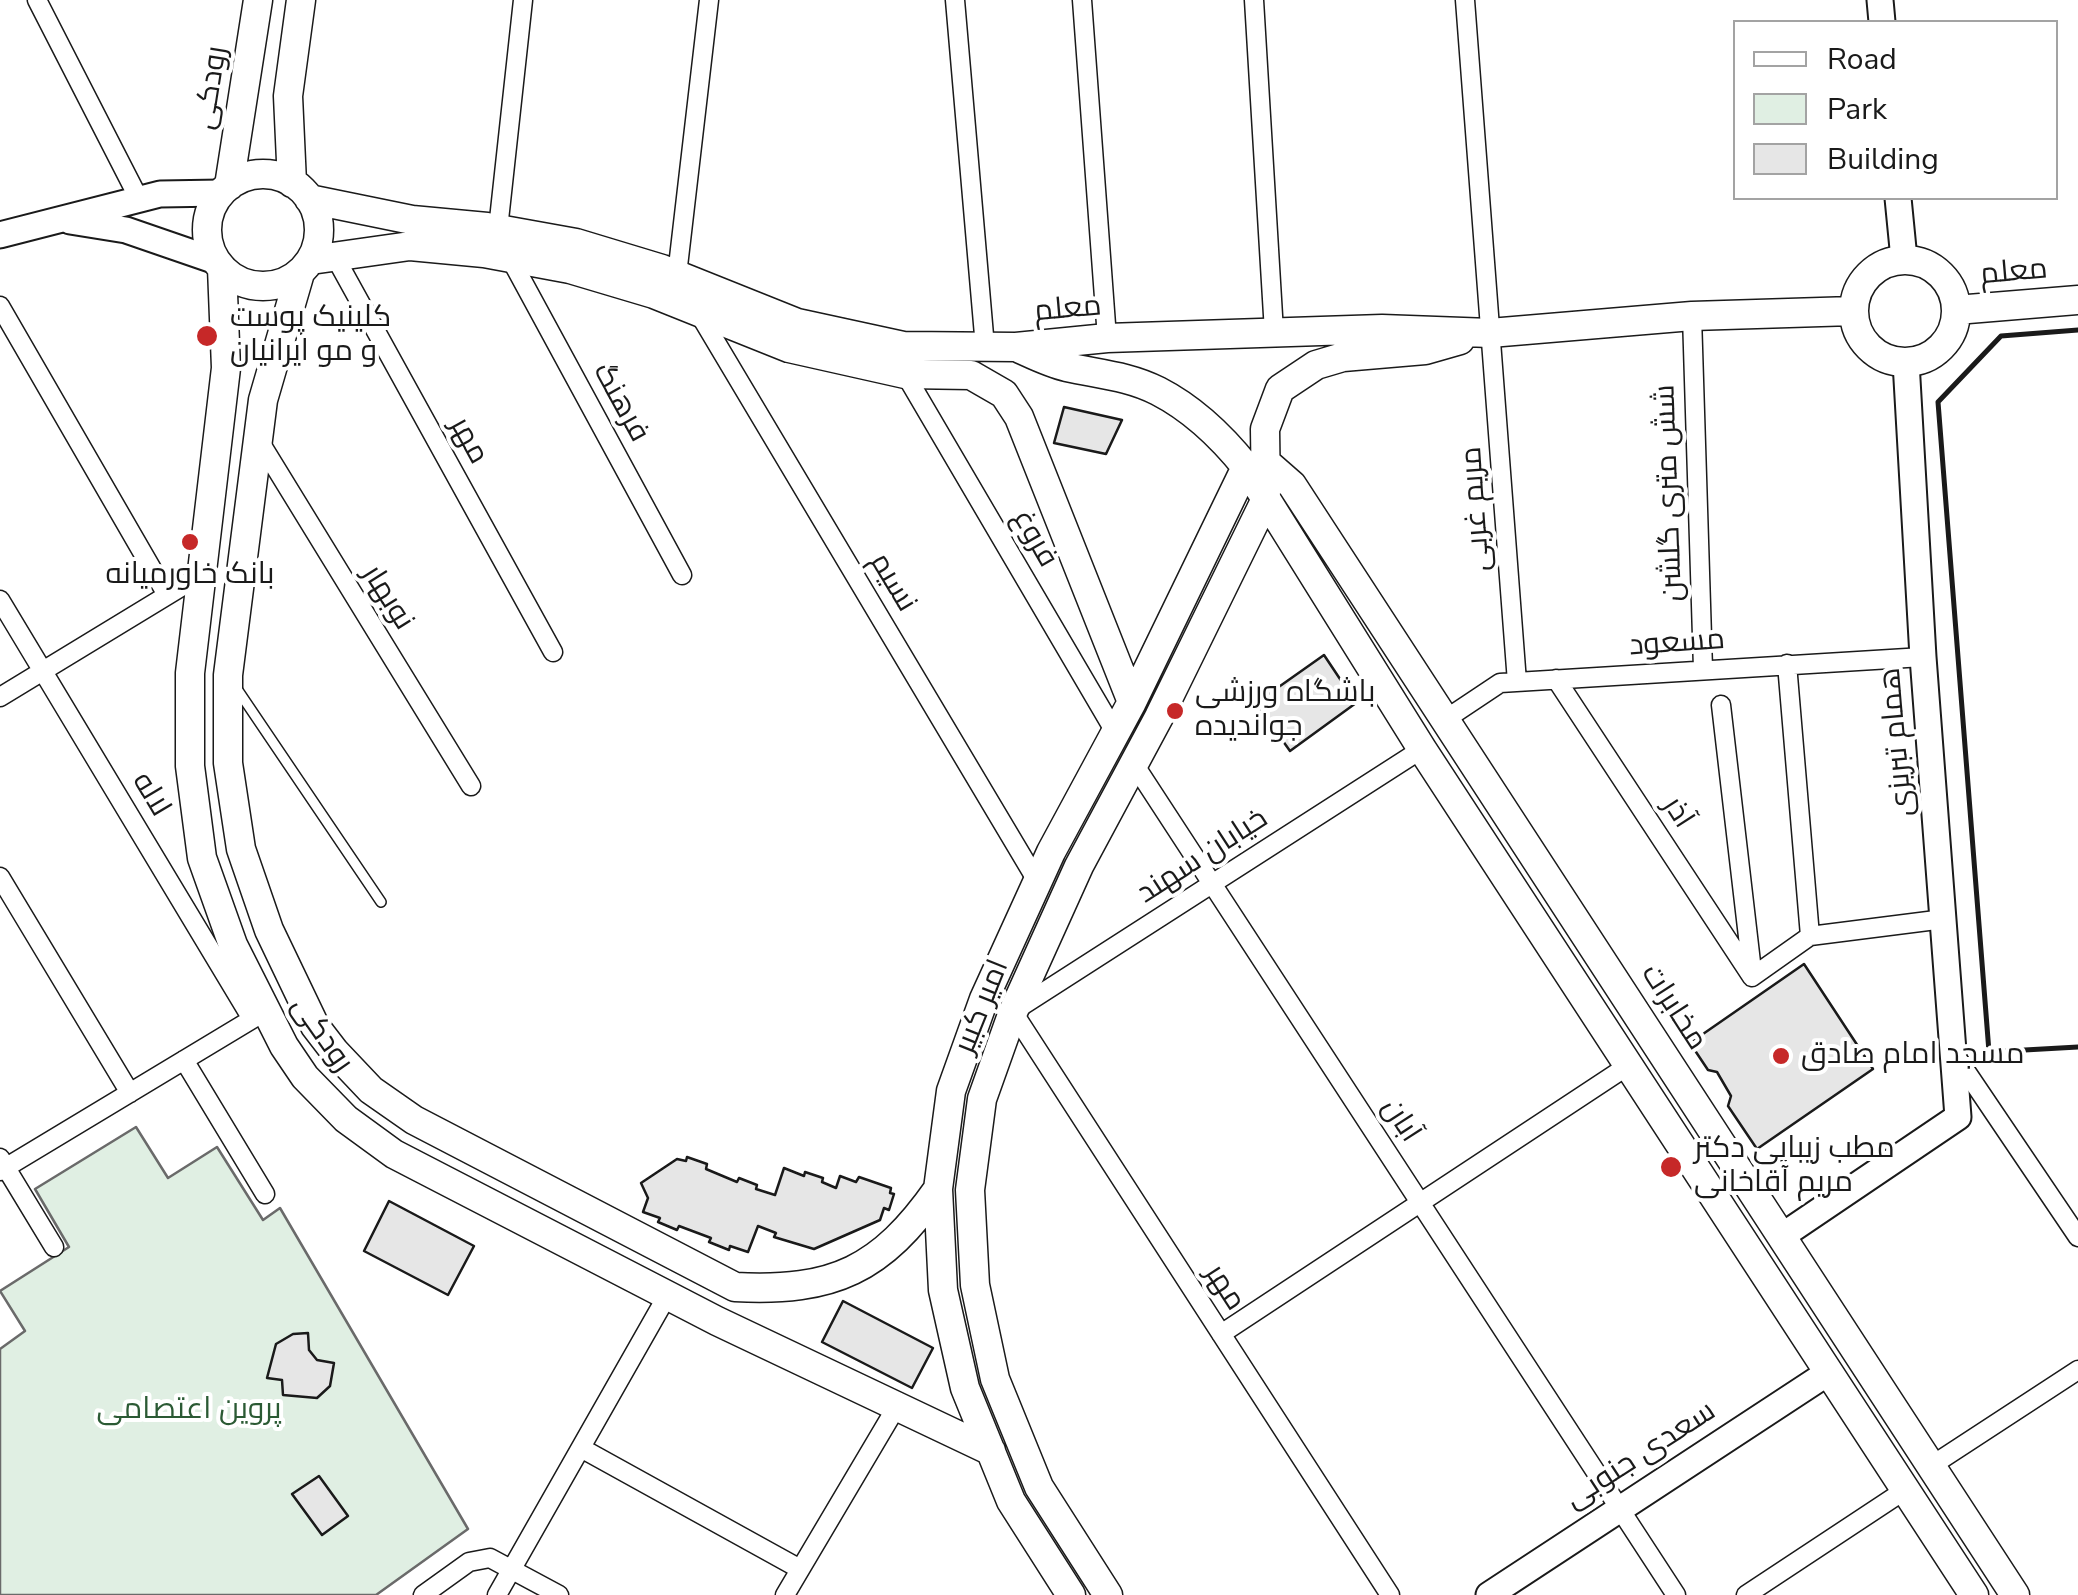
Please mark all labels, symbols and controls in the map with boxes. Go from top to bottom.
legend [1733,20,2058,200]
text: Road [1827,39,1897,80]
street label: رودکی [188,44,236,132]
text: Park [1827,89,1887,130]
text: Building [1827,139,1939,180]
street label: معلم [1979,252,2049,294]
street label: معلم [1033,289,1103,331]
place label: کلینیک پوست و مو ایرانیان [230,301,391,372]
marker: کلینیک پوست و مو ایرانیان [194,323,220,349]
street label: فرهنگ [584,357,656,449]
street label: شش متری گلشن [1648,384,1692,602]
street label: مهر [441,411,495,471]
street label: مریم غربی [1455,445,1499,573]
street label: فروغ [1003,504,1065,574]
marker: بانک خاورمیانه [179,531,201,553]
street label: نسیم [861,547,923,619]
place label: بانک خاورمیانه [105,558,275,594]
street label: نوبهار [353,559,421,637]
street label: مسعود [1628,623,1726,665]
street label: همام تبریزی [1874,666,1922,818]
place label: باشگاه ورزشی جواندیده [1195,676,1375,746]
marker: باشگاه ورزشی جواندیده [1164,700,1186,722]
street label: لاله [123,766,177,824]
street label: آذر [1654,790,1700,836]
street label: خیابان سهند [1131,802,1275,912]
street label: امیر کبیر [948,955,1018,1059]
street label: مخابرات [1632,958,1714,1058]
street label: رودکى [282,990,360,1080]
place label: مسجد امام صادق [1801,1038,2024,1074]
marker: مسجد امام صادق [1770,1045,1792,1067]
street label: آبان [1373,1092,1427,1150]
place label: مطب زیبایی دکتر مریم آقاخانی [1694,1132,1895,1202]
marker: مطب زیبایی دکتر مریم آقاخانی [1658,1154,1684,1180]
street label: مهر [1196,1258,1252,1318]
park label: پروین اعتصامى [97,1393,281,1429]
street label: سعدى جنوبی [1559,1394,1723,1518]

